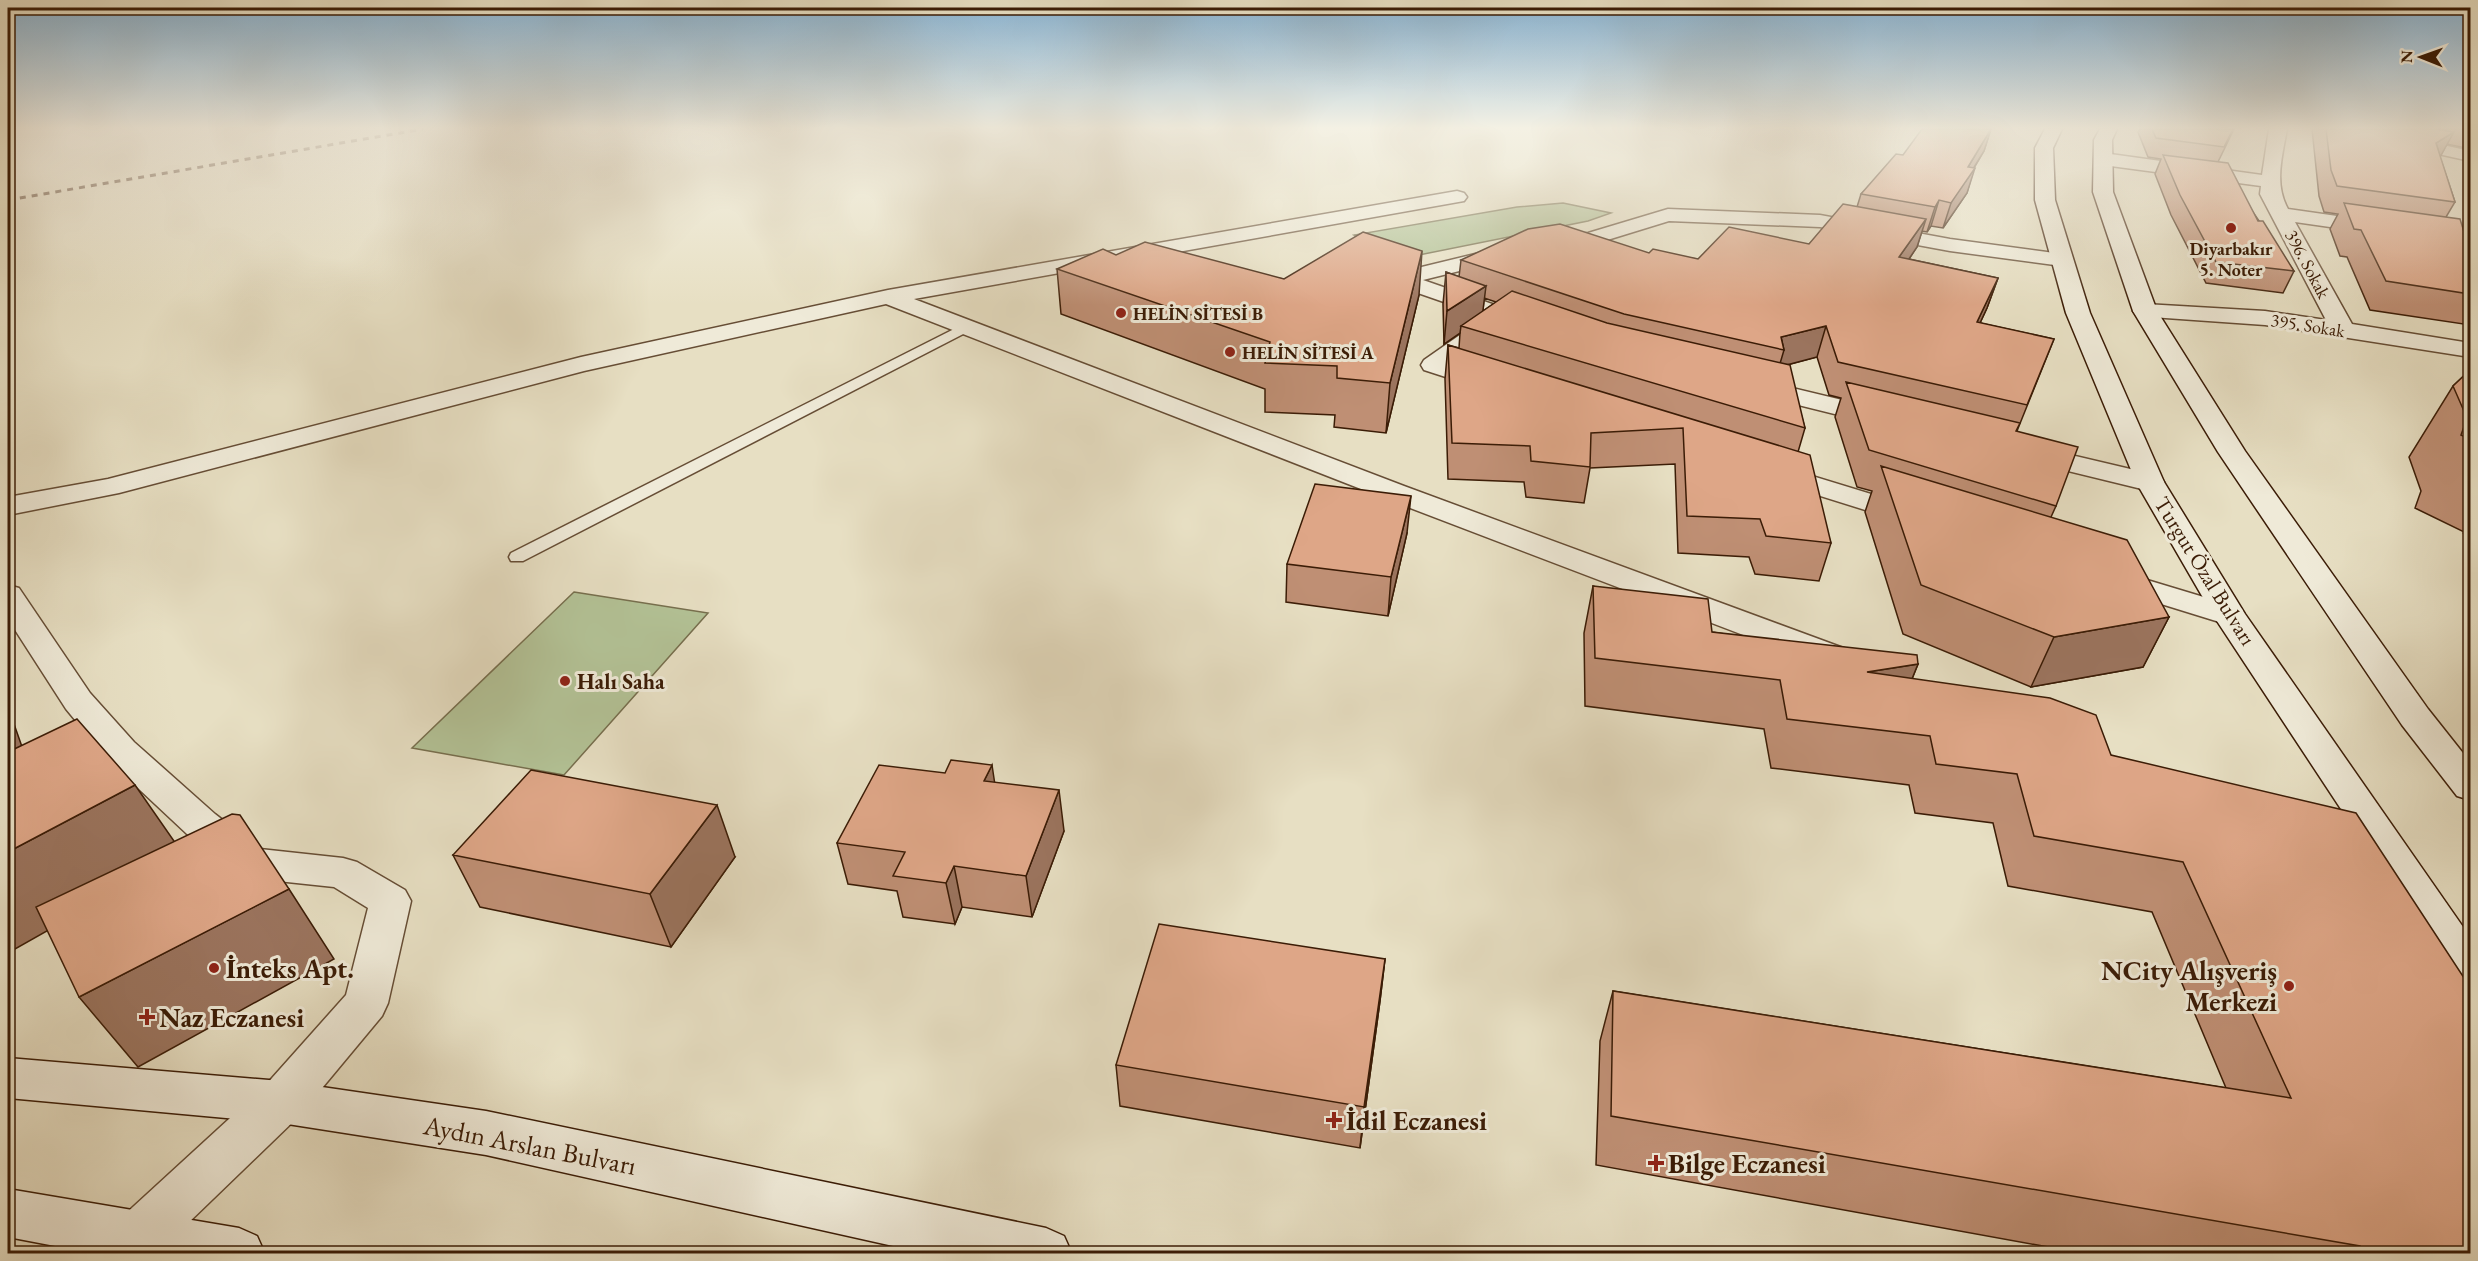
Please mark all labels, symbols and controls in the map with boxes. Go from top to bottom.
north arrow [2391,27,2451,87]
text: N [2396,50,2417,63]
marker: Diyarbakır 5. Noter [2224,221,2238,235]
street label: 396. Sokak [2280,226,2336,303]
place label: Diyarbakır 5. Noter [2190,237,2273,281]
place label: HELİN SİTESİ B [1133,302,1263,325]
marker: HELİN SİTESİ B [1114,306,1128,320]
street label: 395. Sokak [2269,308,2347,342]
place label: HELİN SİTESİ A [1242,341,1375,364]
marker: HELİN SİTESİ A [1223,345,1237,359]
street label: Turgut Özal Bulvarı [2148,491,2262,651]
place label: Halı Saha [577,667,665,696]
marker: Halı Saha [558,674,572,688]
place label: İnteks Apt. [226,951,354,986]
place label: NCity Alışveriş Merkezi [2101,953,2277,1019]
marker: İnteks Apt. [207,961,221,975]
marker: NCity Alışveriş Merkezi [2282,979,2296,993]
place label: Naz Eczanesi [159,1000,304,1035]
marker: Naz Eczanesi [140,1010,154,1024]
place label: İdil Eczanesi [1346,1103,1487,1138]
street label: Aydın Arslan Bulvarı [420,1107,640,1183]
marker: İdil Eczanesi [1327,1113,1341,1127]
place label: Bilge Eczanesi [1668,1146,1826,1181]
marker: Bilge Eczanesi [1649,1156,1663,1170]

